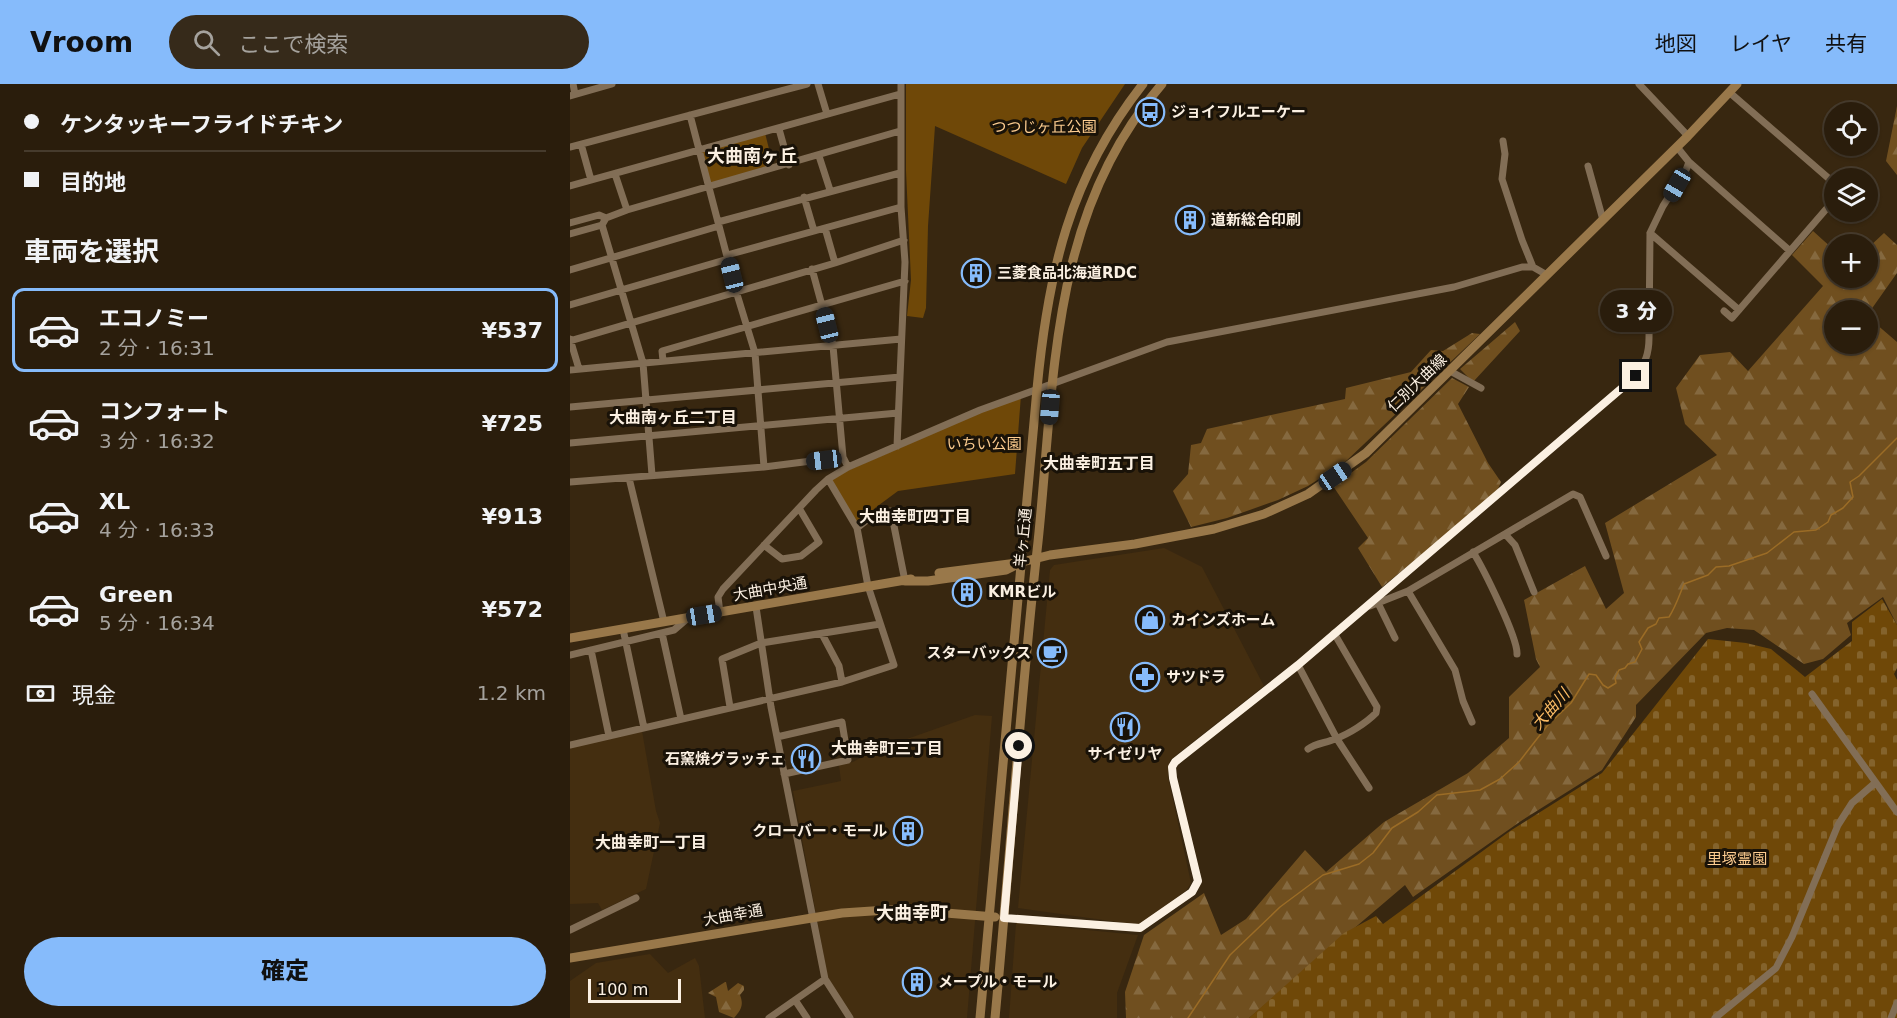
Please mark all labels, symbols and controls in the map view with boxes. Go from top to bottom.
search box [169,15,589,69]
text: Vroom [30,26,133,59]
icon: search [190,26,223,59]
text: ここで検索 [238,32,348,57]
text: 地図 [1655,32,1697,56]
text: レイヤ [1730,32,1792,56]
text: 共有 [1825,32,1867,56]
bus stop icon: ジョイフルエーケー [1134,96,1166,128]
map controls [1824,102,1878,354]
button: locate [1824,102,1878,156]
place label: ジョイフルエーケー [1171,103,1306,121]
text: ケンタッキーフライドチキン [60,112,343,137]
park label: つつじヶ丘公園 [991,118,1097,136]
district label: 大曲南ヶ丘 [707,145,797,166]
car [1660,165,1694,205]
button: layers [1824,168,1878,222]
text: 目的地 [60,170,126,195]
building icon: 道新総合印刷 [1174,204,1206,236]
place label: 道新総合印刷 [1211,211,1301,229]
button: + [1824,234,1878,288]
text: 車両を選択 [24,236,159,267]
car [719,255,745,295]
building icon: 三菱食品北海道RDC [960,257,992,289]
place label: 三菱食品北海道RDC [997,264,1137,282]
callout: 3 分 [1600,289,1672,331]
text: 3 分 [1616,299,1656,323]
button: − [1824,300,1878,354]
icon: car [27,303,81,357]
car [814,305,840,345]
text: エコノミー [99,306,209,331]
text: ¥537 [482,318,543,343]
text: 2 分 · 16:31 [99,336,215,360]
street label: 仁別大曲線 [1384,350,1450,416]
route end [1622,362,1649,389]
car [1039,388,1061,426]
icon: car [27,396,81,450]
text: コンフォート [99,399,230,424]
district label: 大曲南ヶ丘二丁目 [609,408,737,427]
text: ¥725 [482,411,543,436]
text: 3 分 · 16:32 [99,429,215,453]
park label: いちい公園 [946,435,1022,453]
car [805,449,843,471]
district label: 大曲幸町五丁目 [1043,454,1155,473]
car [1315,458,1355,494]
icon: car [27,489,81,543]
text: XL [99,489,130,514]
text: ¥913 [482,504,543,529]
district label: 大曲幸町四丁目 [859,507,971,526]
street label: 羊ヶ丘通 [1011,507,1035,569]
text: 4 分 · 16:33 [99,518,215,542]
street label: 大曲中央通 [731,574,809,604]
building icon: KMRビル [951,576,983,608]
icon: car [27,582,81,636]
text: Green [99,582,173,607]
place label: KMRビル [988,583,1056,601]
text: ¥572 [482,597,543,622]
car [685,603,723,627]
shop icon: カインズホーム [1134,604,1166,636]
text: 5 分 · 16:34 [99,611,215,635]
place label: カインズホーム [1171,611,1275,629]
cafe icon: スターバックス [1036,637,1068,669]
place label: スターバックス [927,644,1031,662]
pharmacy icon: サツドラ [1129,661,1161,693]
place label: サツドラ [1166,668,1226,686]
icon: cash [24,677,57,710]
text: 1.2 km [477,681,546,705]
text: 現金 [72,683,116,708]
water label: 大曲川 [1527,683,1575,734]
restaurant icon: サイゼリヤ [1109,711,1141,743]
route start [1005,732,1032,759]
district label: 大曲幸町三丁目 [831,739,943,758]
restaurant icon: 石窯焼グラッチェ [790,743,822,775]
place label: サイゼリヤ [1087,745,1163,763]
place label: 石窯焼グラッチェ [665,750,785,768]
building icon: クローバー・モール [892,815,924,847]
place label: クローバー・モール [752,822,887,840]
district label: 大曲幸町一丁目 [595,833,707,852]
park label: 里塚霊園 [1707,850,1767,868]
street label: 大曲幸通 [702,901,764,929]
district label: 大曲幸町 [876,902,948,923]
button: 確定 [24,937,546,1006]
building icon: メープル・モール [901,966,933,998]
place label: メープル・モール [938,973,1057,991]
scale bar [588,976,681,1004]
text: 100 m [597,980,648,999]

